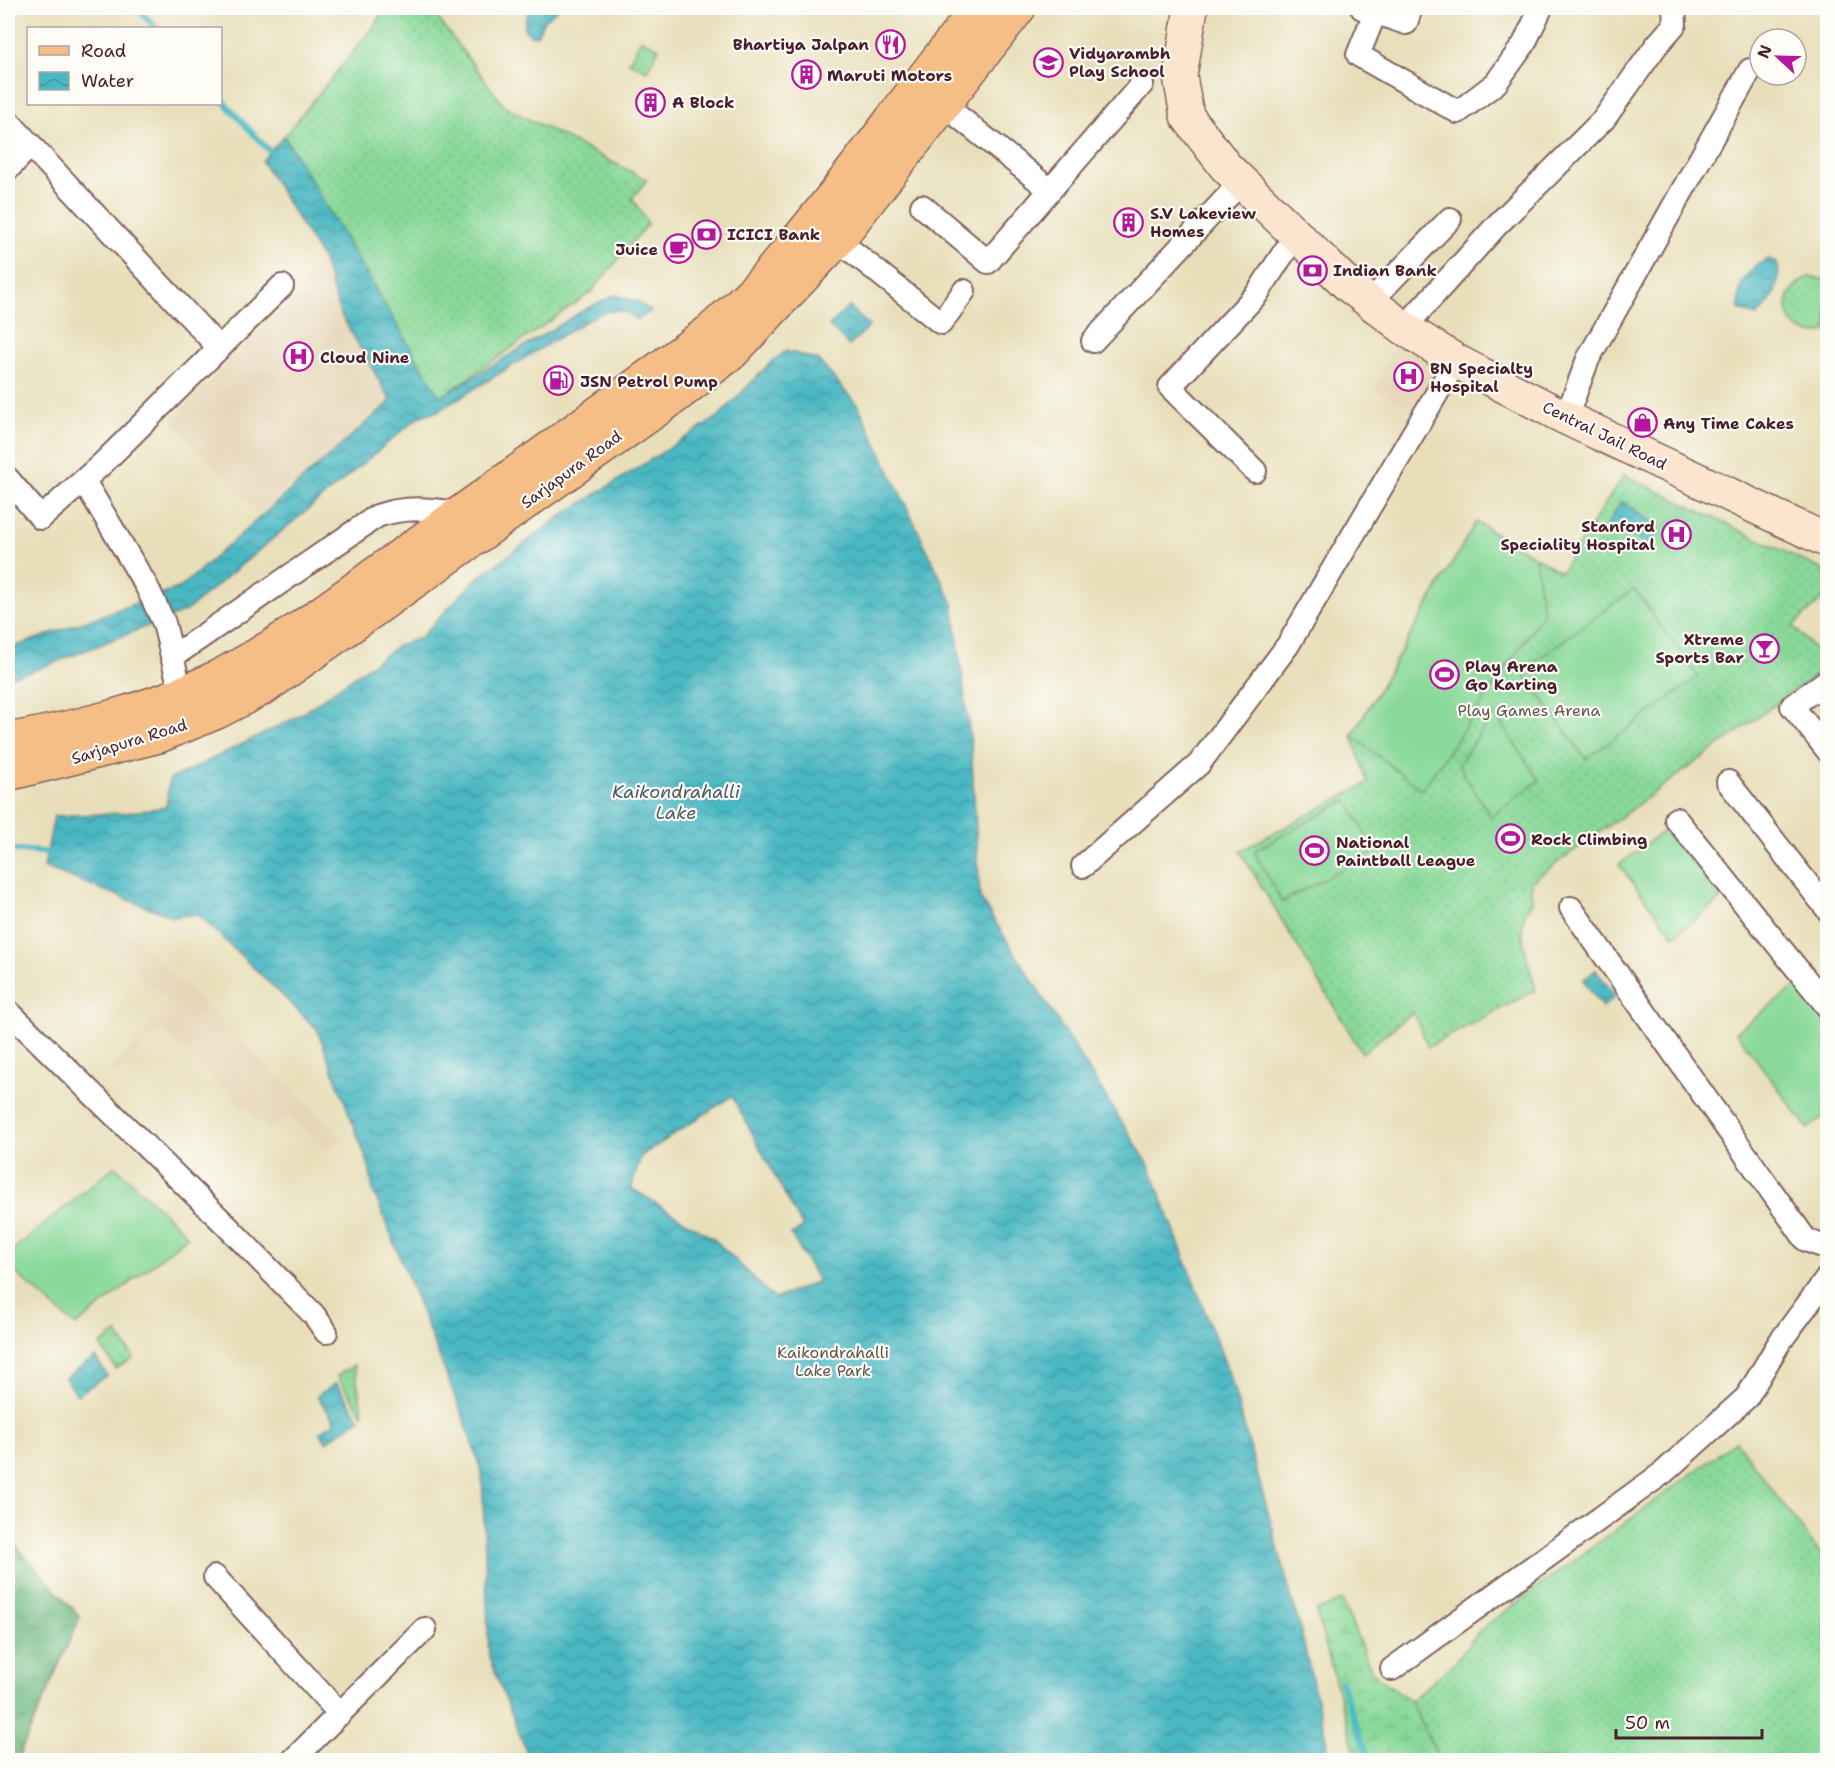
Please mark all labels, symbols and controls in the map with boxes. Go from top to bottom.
legend [27,27,222,105]
north arrow [1748,27,1808,87]
restaurant icon: Bhartiya Jalpan [874,28,906,60]
place label: Bhartiya Jalpan [733,34,869,55]
text: Road [81,39,126,63]
text: N [1752,42,1777,61]
place label: Vidyarambh Play School [1069,43,1171,82]
school or university icon: Vidyarambh Play School [1032,46,1064,78]
building icon: Maruti Motors [790,59,822,91]
place label: Maruti Motors [827,65,952,86]
text: Water [81,69,134,93]
building icon: A Block [635,86,667,118]
place label: A Block [672,92,734,113]
place label: S.V Lakeview Homes [1150,203,1256,242]
building icon: S.V Lakeview Homes [1113,206,1145,238]
bank icon: ICICI Bank [690,218,722,250]
place label: ICICI Bank [727,224,820,245]
cafe icon: Juice [663,233,695,265]
place label: Juice [615,239,658,260]
bank icon: Indian Bank [1296,254,1328,286]
place label: Indian Bank [1333,260,1437,281]
hospital icon: Cloud Nine [283,341,315,373]
place label: Cloud Nine [320,347,410,368]
place label: BN Specialty Hospital [1430,358,1533,397]
hospital icon: BN Specialty Hospital [1393,361,1425,393]
fuel station icon: JSN Petrol Pump [543,365,575,397]
place label: JSN Petrol Pump [580,371,718,392]
street label: Central Jail Road [1539,396,1670,475]
shop icon: Any Time Cakes [1626,407,1658,439]
place label: Any Time Cakes [1663,413,1794,434]
street label: Sarjapura Road [517,426,626,513]
place label: Stanford Speciality Hospital [1501,516,1655,555]
hospital icon: Stanford Speciality Hospital [1660,519,1692,551]
place label: Xtreme Sports Bar [1655,629,1744,668]
bar icon: Xtreme Sports Bar [1749,632,1781,664]
place label: Play Arena Go Karting [1465,656,1558,695]
sports icon: Play Arena Go Karting [1428,659,1460,691]
park label: Play Games Arena [1457,700,1601,721]
street label: Sarjapura Road [69,714,190,769]
water label: Kaikondrahalli Lake [612,780,741,825]
sports icon: Rock Climbing [1494,823,1526,855]
place label: Rock Climbing [1531,829,1648,850]
place label: National Paintball League [1336,832,1476,871]
sports icon: National Paintball League [1299,835,1331,867]
park label: Kaikondrahalli Lake Park [777,1342,889,1381]
scale bar [1616,1702,1762,1740]
text: 50 m [1625,1711,1670,1735]

